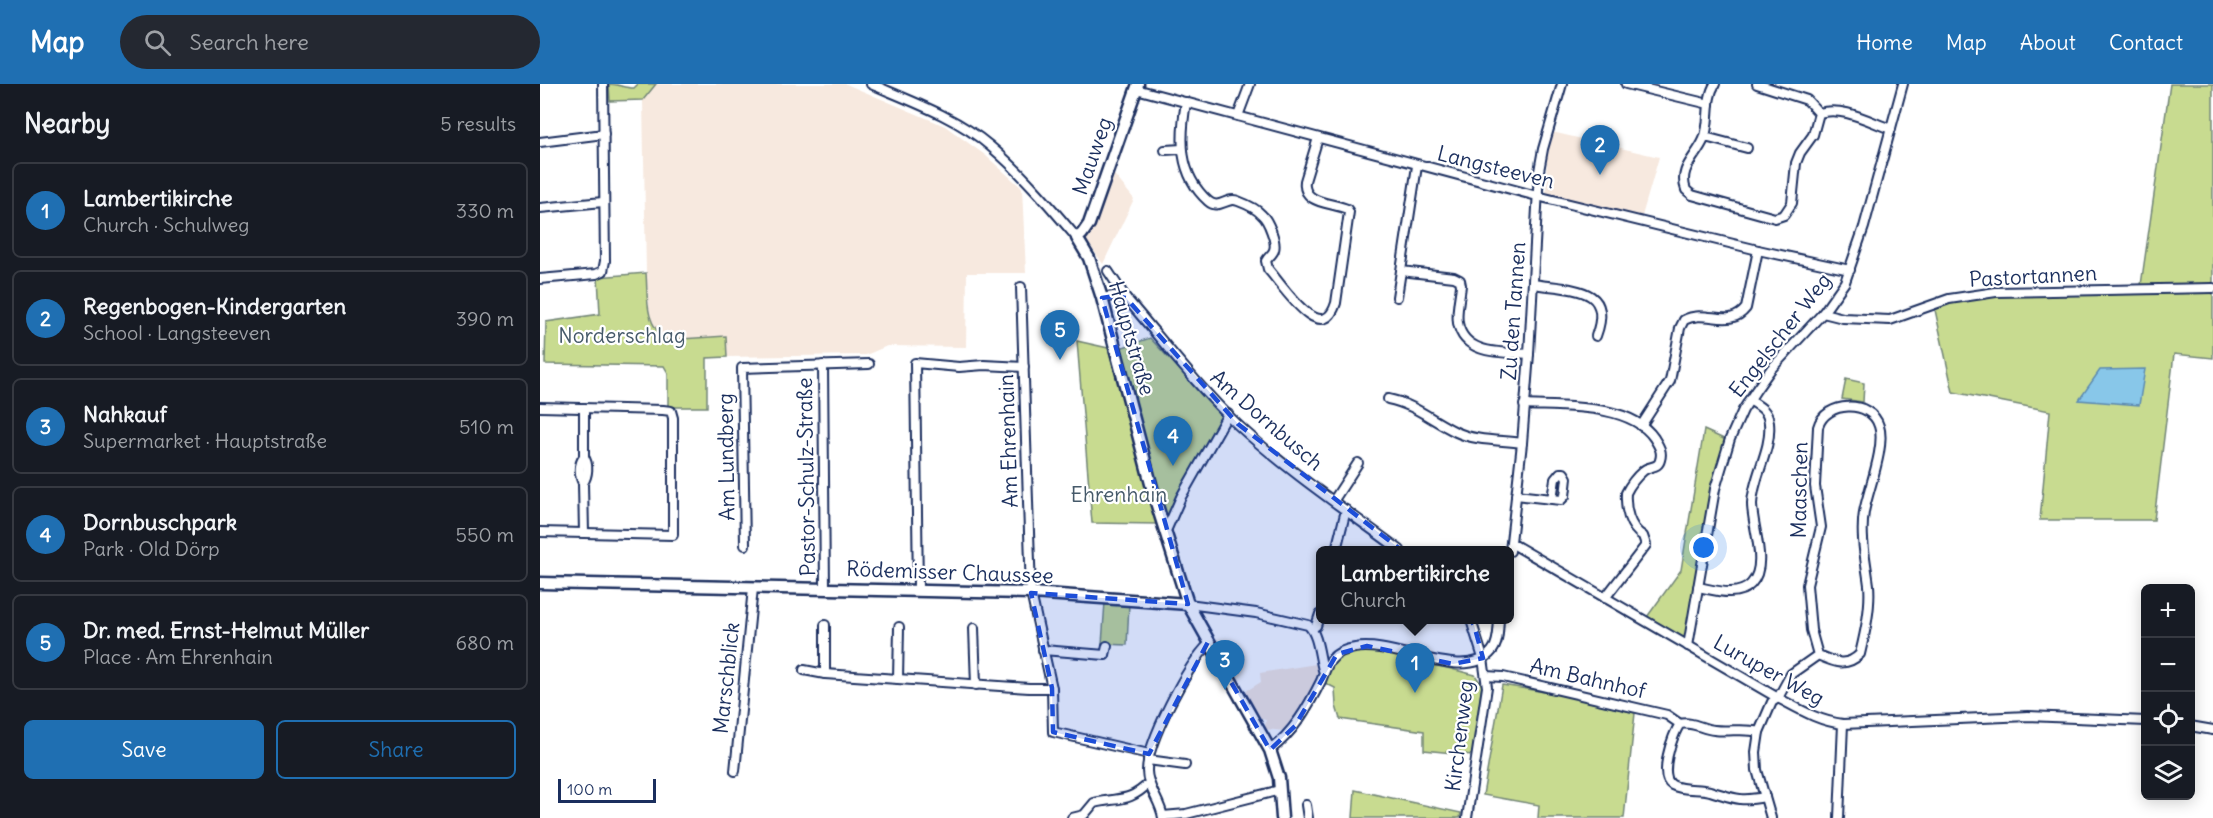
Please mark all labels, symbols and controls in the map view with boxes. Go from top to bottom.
search box [120,15,540,69]
text: Map [30,24,84,60]
icon: search [141,26,174,59]
text: Search here [189,28,309,56]
text: Home [1856,29,1913,56]
text: Map [1946,29,1987,56]
text: About [2020,29,2076,56]
text: Contact [2109,29,2183,56]
text: Nearby [24,107,110,140]
text: 5 results [440,111,516,136]
street label: Mauweg [1066,114,1118,198]
pin: 2 [1580,126,1620,175]
street label: Langsteeven [1435,139,1557,195]
text: Lambertikirche [83,184,233,212]
text: 1 [42,198,49,223]
text: 330 m [456,198,514,223]
text: Church · Schulweg [83,212,250,237]
street label: Zu den Tannen [1495,241,1531,381]
street label: Pastortannen [1968,259,2098,293]
street label: Engelscher Weg [1723,267,1837,403]
street label: Hauptstraße [1103,278,1161,398]
text: Regenbogen-Kindergarten [83,292,346,320]
text: 2 [40,306,51,331]
text: 390 m [456,306,514,331]
pin: 5 [1040,310,1080,360]
text: School · Langsteeven [83,320,271,345]
park label: Norderschlag [558,322,686,349]
street label: Am Dornbusch [1205,364,1329,476]
street label: Am Ehrenhain [992,374,1024,508]
street label: Pastor-Schulz-Straße [791,377,821,577]
street label: Am Lundberg [711,393,741,521]
text: Nahkauf [83,400,167,428]
text: 3 [40,414,51,439]
text: 510 m [459,414,514,439]
pin: 4 [1154,416,1192,466]
text: Supermarket · Hauptstraße [83,428,327,453]
street label: Maaschen [1785,441,1813,539]
park label: Ehrenhain [1071,481,1167,508]
text: Dornbuschpark [83,508,237,536]
text: 4 [40,522,51,547]
text: 550 m [456,522,514,547]
your location [1689,533,1718,562]
text: Park · Old Dörp [83,536,220,561]
popup [1316,546,1514,624]
street label: Rödemisser Chaussee [846,555,1054,589]
text: Lambertikirche [1340,559,1490,587]
map controls [2141,584,2195,800]
button: + [2141,584,2195,638]
text: Church [1340,587,1406,612]
text: Dr. med. Ernst-Helmut Müller [83,616,369,644]
street label: Marschblick [707,621,745,735]
street label: Luruper Weg [1709,629,1829,711]
text: 5 [40,630,51,655]
text: 680 m [455,630,514,655]
button: − [2141,638,2195,692]
pin: 3 [1206,640,1244,690]
text: Place · Am Ehrenhain [83,644,273,669]
pin: 1 [1396,644,1434,693]
street label: Am Bahnhof [1528,652,1649,705]
street label: Kirchenweg [1439,679,1479,793]
button: locate [2141,692,2195,746]
button: Save [24,720,264,779]
button: Share [276,720,516,779]
button: layers [2141,746,2195,800]
scale bar [558,776,656,804]
text: 100 m [567,779,612,799]

